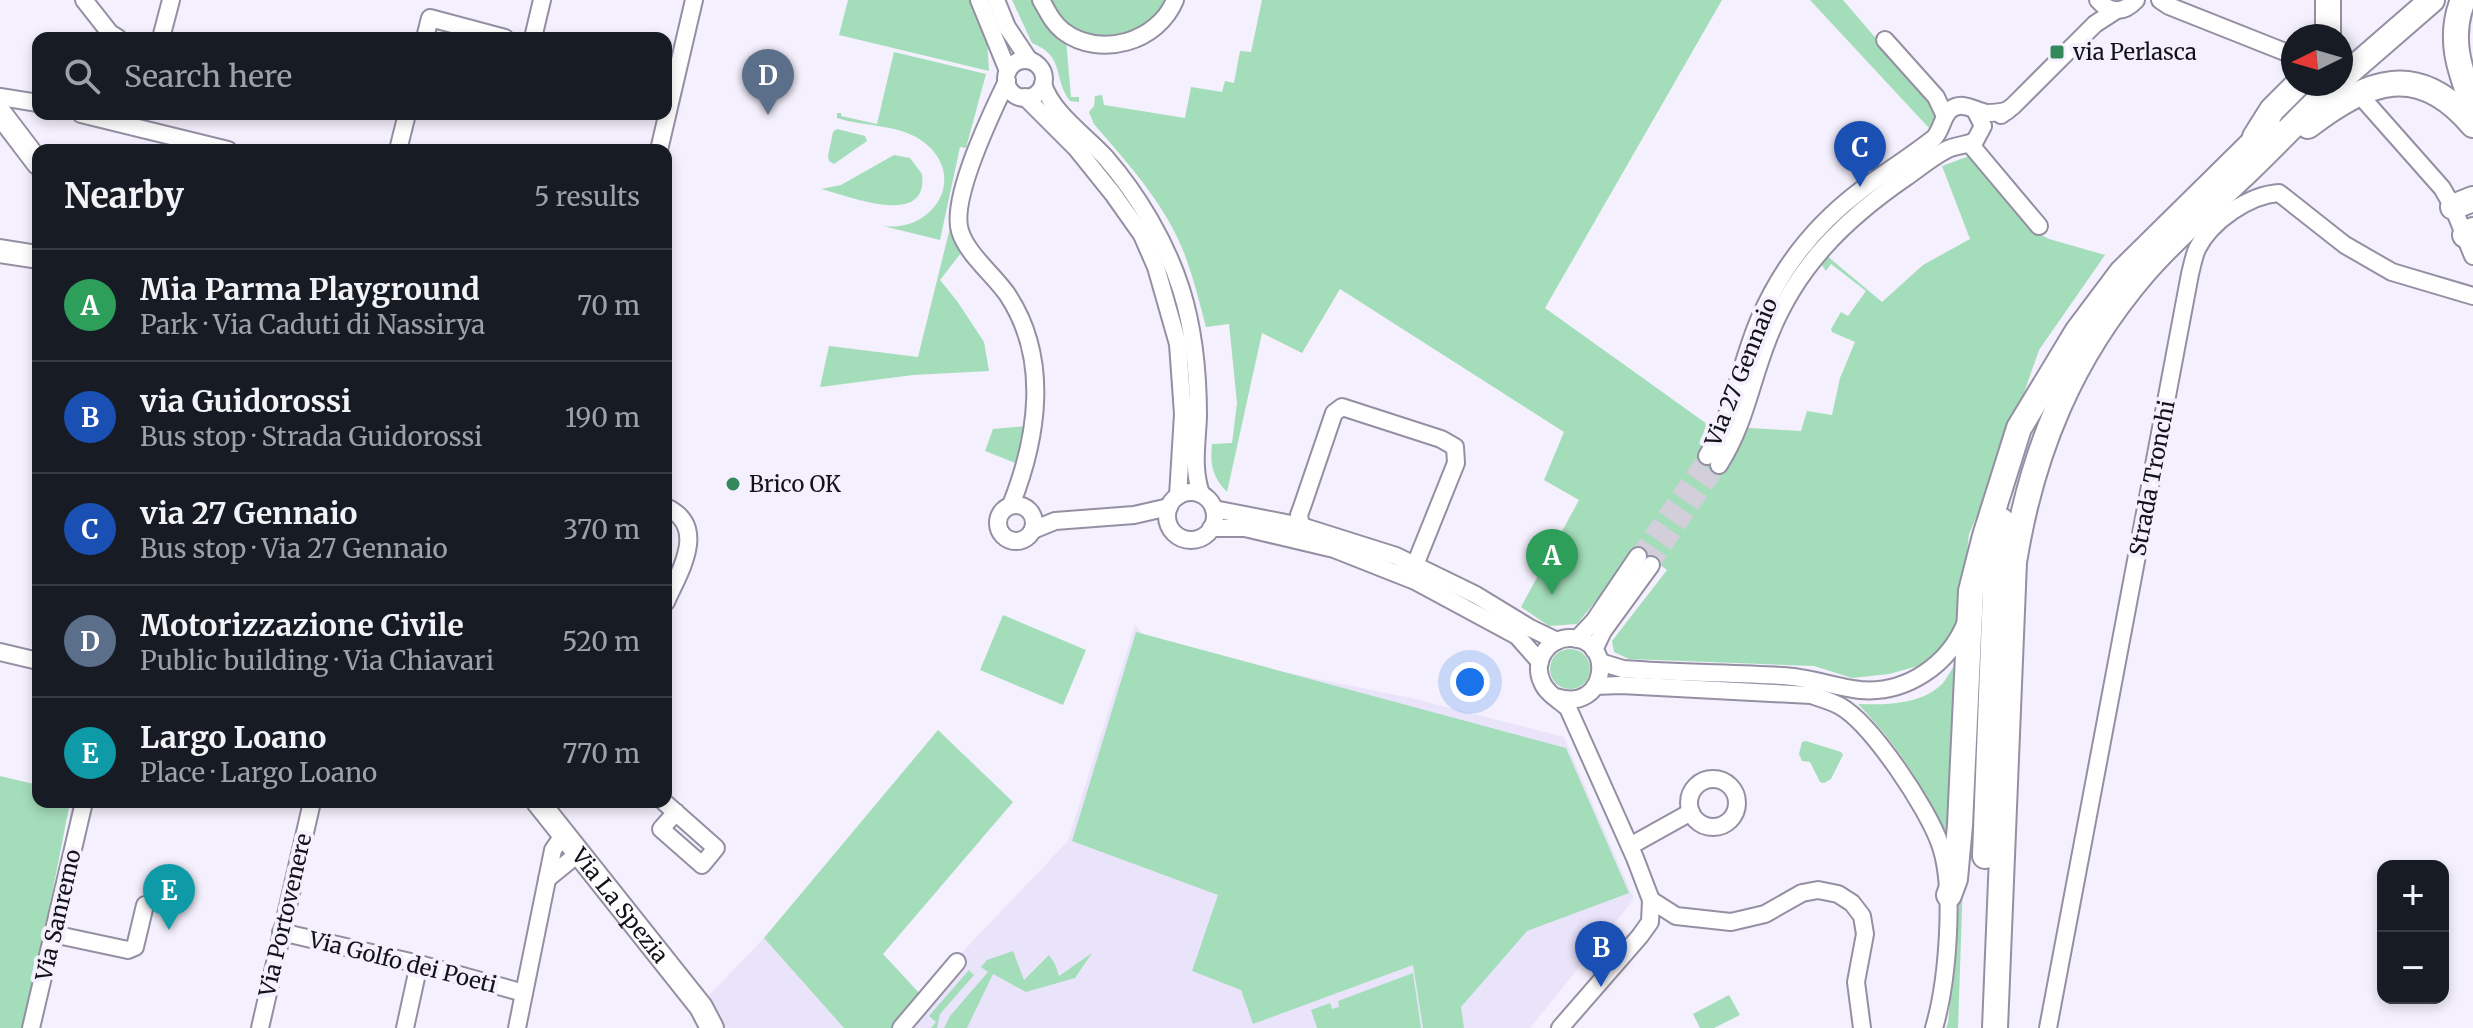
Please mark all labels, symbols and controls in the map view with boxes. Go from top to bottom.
north arrow [2281,24,2353,96]
search box [32,32,672,120]
place label: via Perlasca [2072,38,2197,66]
marker: via Perlasca [2048,43,2066,61]
pin: D [742,49,794,115]
icon: search [60,54,104,98]
text: Search here [124,57,292,95]
pin: C [1834,121,1886,187]
text: Nearby [64,175,184,217]
text: 5 results [534,180,640,213]
text: Mia Parma Playground [140,270,480,308]
text: A [81,289,99,322]
text: 70 m [577,289,640,322]
street label: Via 27 Gennaio [1698,294,1784,451]
text: Park · Via Caduti di Nassirya [140,308,485,341]
text: via Guidorossi [140,382,351,420]
street label: Strada Tronchi [2123,398,2181,558]
text: B [81,401,99,434]
text: 190 m [565,401,640,434]
text: Bus stop · Strada Guidorossi [140,420,482,453]
place label: Brico OK [749,470,841,498]
marker: Brico OK [724,475,742,493]
text: via 27 Gennaio [140,494,357,532]
text: C [81,513,99,546]
text: 370 m [563,513,640,546]
pin: A [1526,529,1578,595]
text: Bus stop · Via 27 Gennaio [140,532,448,565]
text: Motorizzazione Civile [140,606,464,644]
text: D [80,625,100,658]
text: 520 m [562,625,640,658]
text: Public building · Via Chiavari [140,644,494,677]
your location [1450,662,1490,702]
text: Largo Loano [140,718,326,756]
text: E [82,737,98,770]
text: 770 m [562,737,640,770]
text: Place · Largo Loano [140,756,377,789]
street label: Via Portovenere [252,831,317,1000]
street label: Via La Spezia [565,841,675,969]
street label: Via Sanremo [29,846,87,984]
map controls [2377,860,2449,1004]
button: + [2377,860,2449,932]
pin: E [143,864,195,930]
pin: B [1575,921,1627,987]
street label: Via Golfo dei Poeti [305,925,500,999]
button: − [2377,932,2449,1004]

